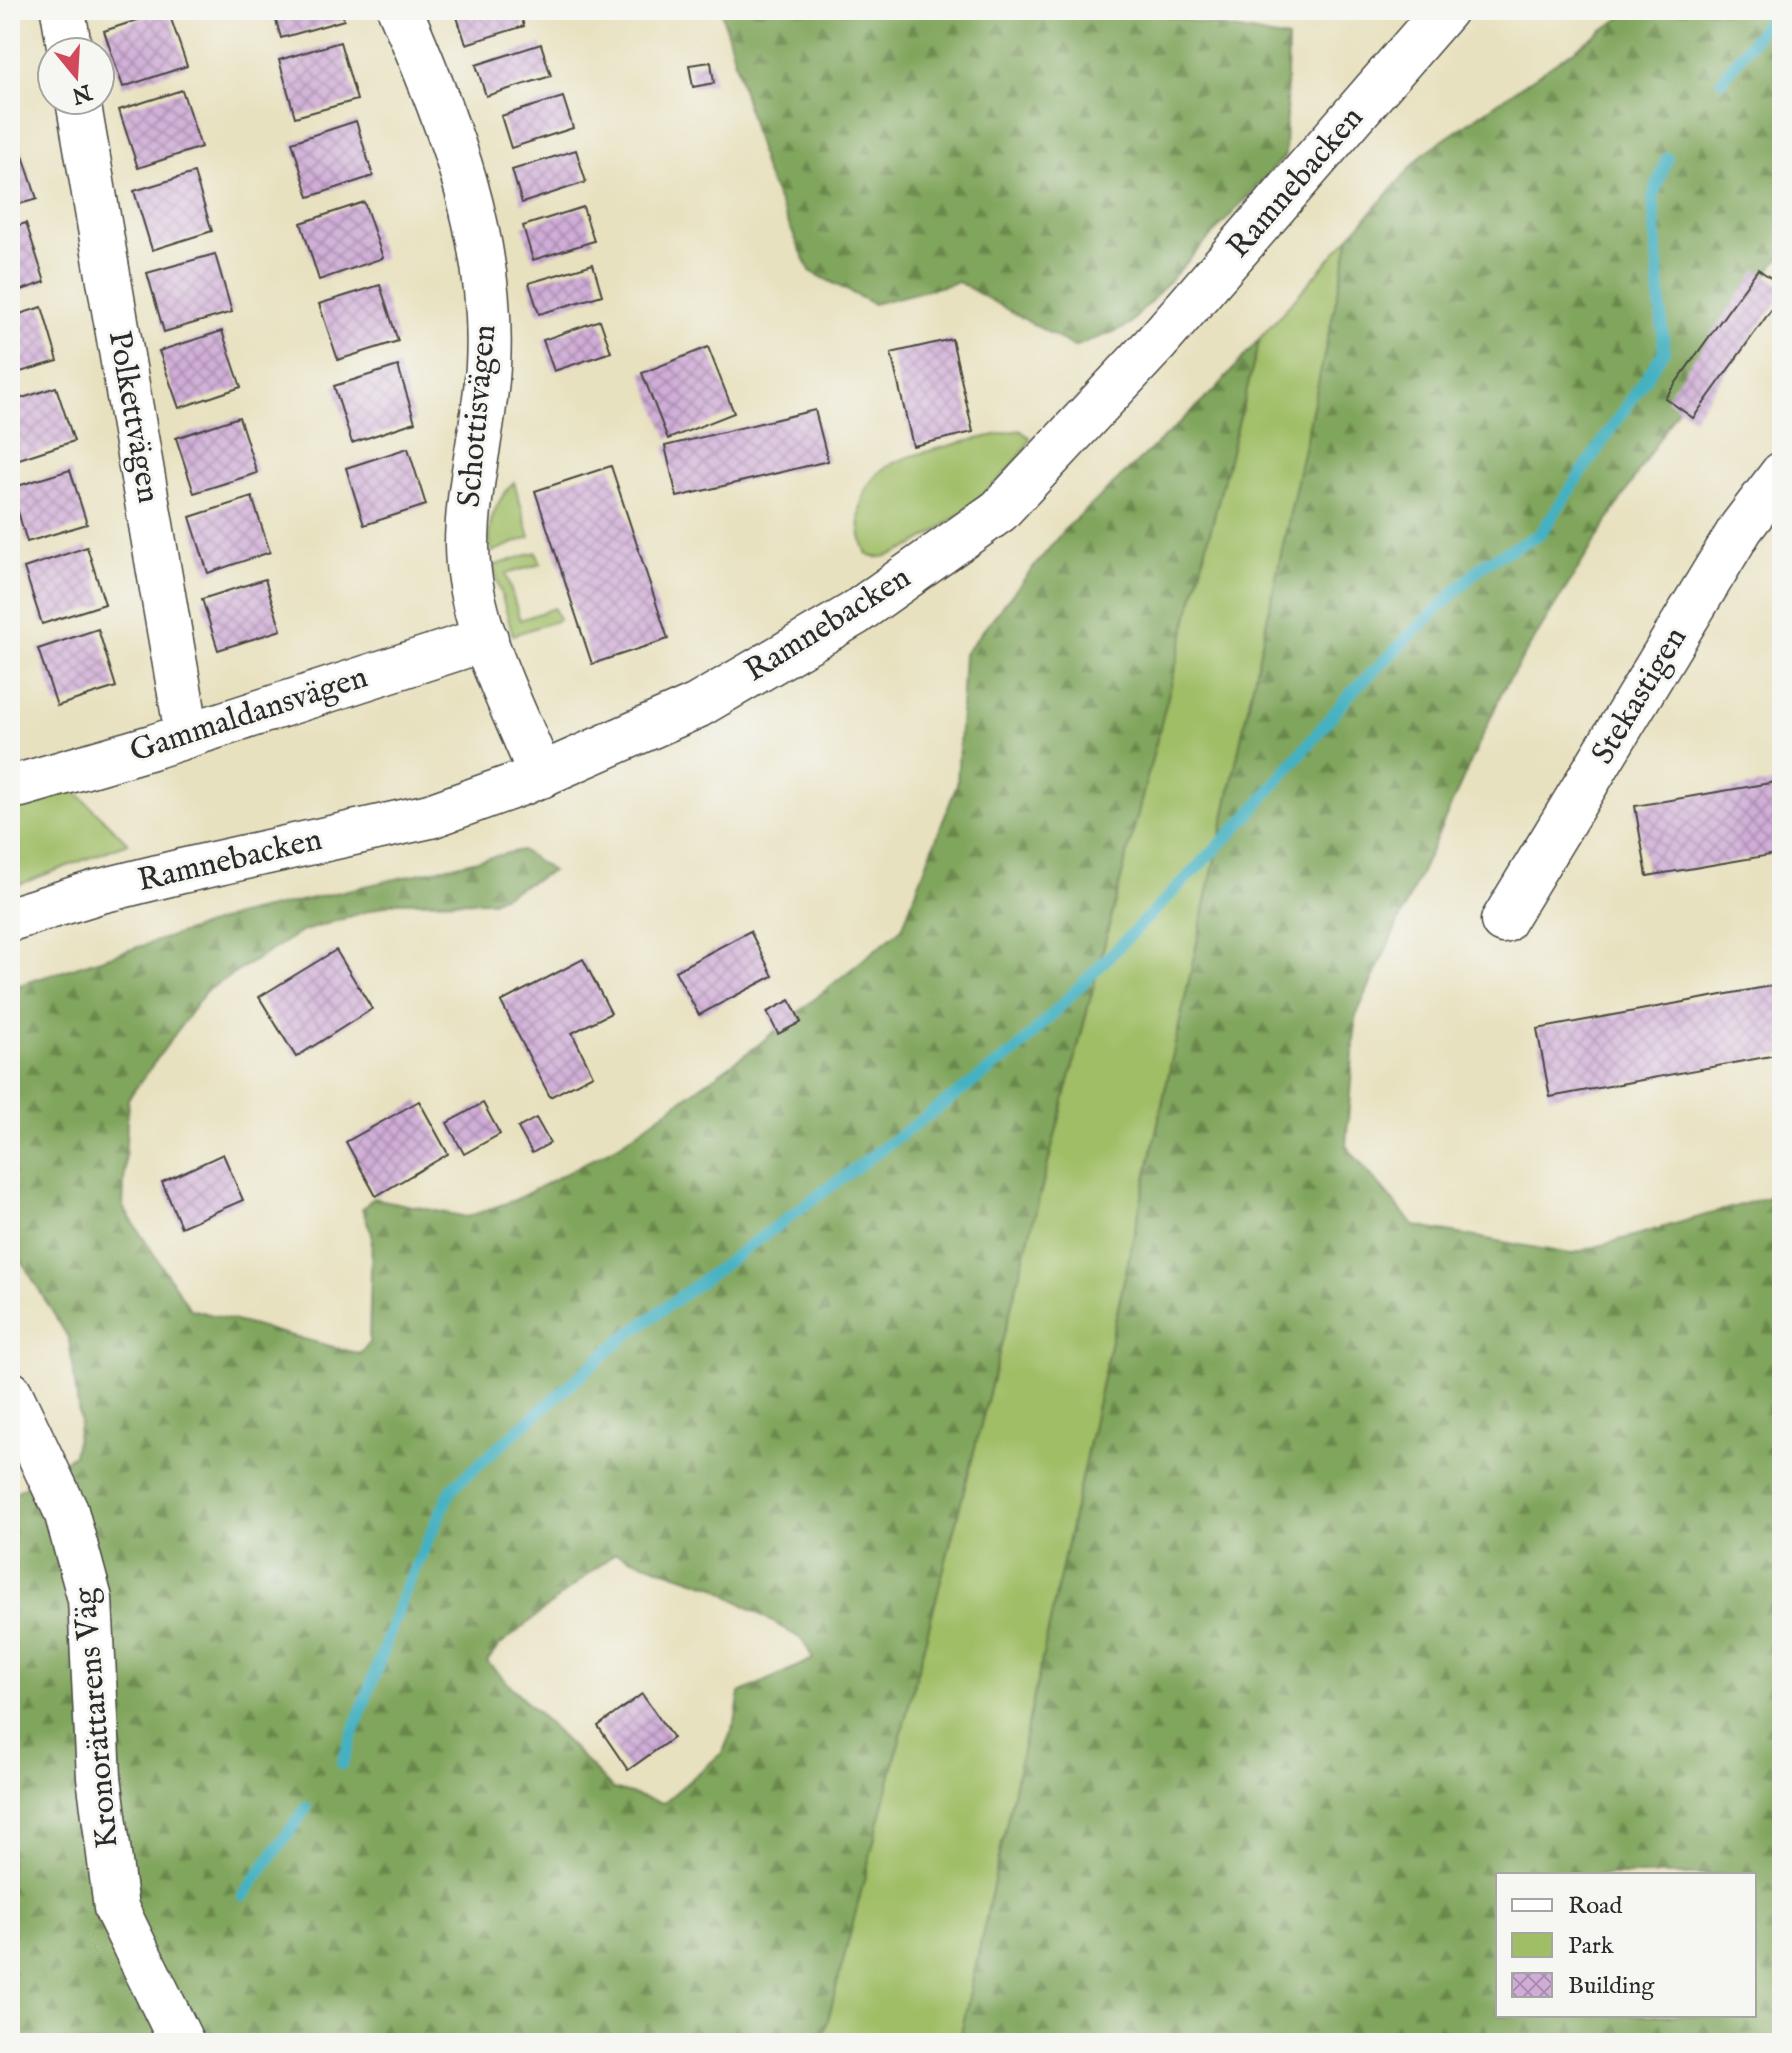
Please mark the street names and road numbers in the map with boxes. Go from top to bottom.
street label: Ramnebacken [1219,99,1373,267]
street label: Schottisvägen [450,323,506,509]
street label: Polkettvägen [98,328,168,506]
street label: Ramnebacken [738,558,918,692]
street label: Stekastigen [1583,620,1697,772]
street label: Gammaldansvägen [125,657,373,773]
street label: Ramnebacken [134,820,326,902]
street label: Kronorättarens Väg [65,1585,129,1850]

